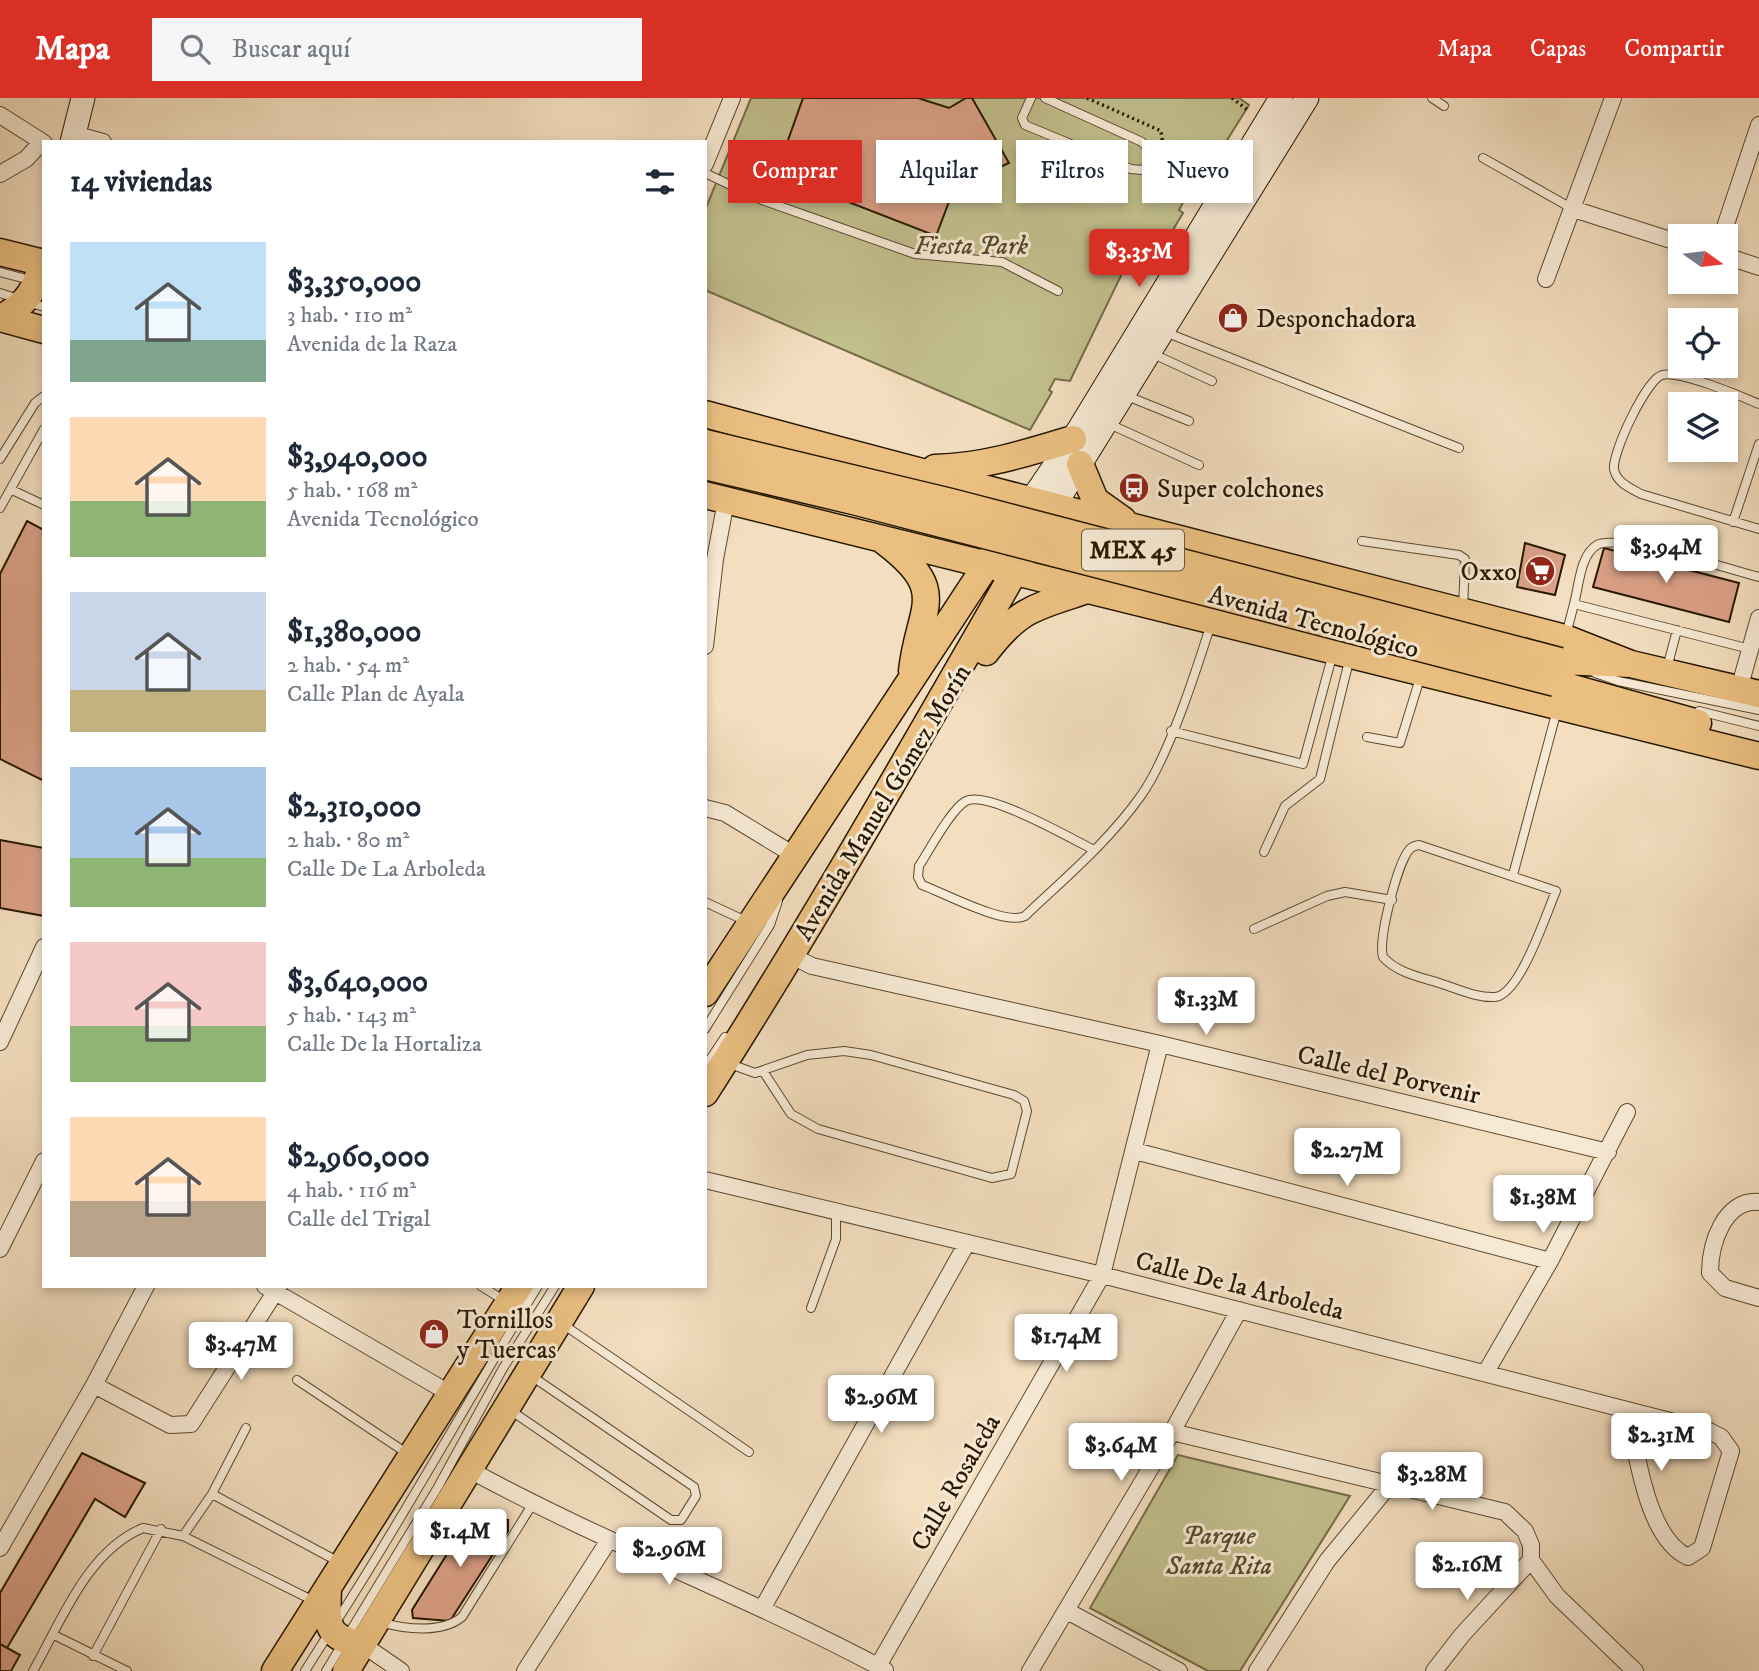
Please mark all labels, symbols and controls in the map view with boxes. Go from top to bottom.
search box [152,18,642,81]
text: Mapa [35,29,110,70]
icon: search [176,30,214,68]
text: Buscar aquí [232,33,350,66]
text: Mapa [1438,34,1492,64]
text: Capas [1530,34,1586,64]
text: Compartir [1624,34,1724,64]
chip: Comprar [728,140,862,203]
chip: Alquilar [876,140,1002,203]
chip: Filtros [1016,140,1128,203]
chip: Nuevo [1142,140,1253,203]
icon: filters [641,163,679,201]
text: 14 viviendas [70,164,212,201]
north arrow [1668,224,1738,294]
map controls [1668,224,1738,462]
park label: Fiesta Park [914,230,1028,263]
pin: $3.35M [1082,230,1196,289]
text: $3.35M [1105,237,1173,266]
text: $3,350,000 [287,264,421,301]
icon: home [126,270,210,354]
text: 3 hab. · 110 m² [287,301,412,330]
shop icon: Desponchadora [1216,301,1250,335]
place label: Desponchadora [1256,303,1416,336]
button: locate [1668,308,1738,378]
text: Avenida de la Raza [287,330,457,359]
button: layers [1668,392,1738,462]
text: $3,940,000 [287,439,428,476]
icon: home [126,445,210,529]
bus stop icon: Super colchones [1117,471,1151,505]
place label: Super colchones [1157,473,1324,506]
text: 5 hab. · 168 m² [287,476,418,505]
text: Avenida Tecnológico [287,505,479,534]
pin: $3.94M [1609,526,1723,585]
road number: MEX 45 [1082,530,1184,570]
text: $3.94M [1630,533,1702,562]
supermarket icon: Oxxo [1523,554,1557,588]
place label: Oxxo [1461,556,1517,589]
street label: Avenida Tecnológico [1205,578,1423,666]
text: $1,380,000 [287,614,421,651]
icon: home [126,620,210,704]
text: 2 hab. · 54 m² [287,651,409,680]
street label: Avenida Manuel Gómez Morín [788,658,979,947]
text: Calle Plan de Ayala [287,680,465,709]
text: $2,310,000 [287,789,421,826]
icon: home [126,795,210,879]
text: 2 hab. · 80 m² [287,826,410,855]
text: Calle De La Arboleda [287,855,486,884]
text: $3,640,000 [287,964,428,1001]
icon: home [126,970,210,1054]
pin: $1.33M [1149,978,1263,1037]
text: $1.33M [1174,985,1238,1014]
text: 5 hab. · 143 m² [287,1001,416,1030]
text: Calle De la Hortaliza [287,1030,482,1059]
street label: Calle del Porvenir [1294,1038,1484,1113]
pin: $2.27M [1290,1128,1404,1188]
text: $2.27M [1310,1136,1384,1165]
text: $2,960,000 [287,1139,430,1176]
icon: home [126,1145,210,1229]
text: 4 hab. · 116 m² [287,1176,416,1205]
pin: $1.38M [1486,1176,1600,1235]
text: $1.38M [1509,1183,1577,1212]
text: Calle del Trigal [287,1205,431,1234]
street label: Calle De la Arboleda [1132,1245,1347,1328]
place label: Tornillos y Tuercas [457,1304,557,1367]
pin: $1.74M [1009,1314,1123,1374]
shop icon: Tornillos y Tuercas [417,1317,451,1351]
pin: $3.47M [184,1322,298,1382]
text: $1.74M [1030,1322,1102,1351]
text: $3.47M [205,1330,277,1359]
pin: $2.96M [824,1376,938,1435]
text: $2.96M [844,1383,918,1412]
street label: Calle Rosaleda [904,1409,1009,1557]
pin: $2.31M [1604,1414,1718,1473]
text: $2.31M [1627,1421,1695,1450]
pin: $3.64M [1064,1424,1178,1483]
text: $3.64M [1085,1431,1157,1460]
pin: $3.28M [1375,1452,1489,1512]
text: $3.28M [1397,1460,1467,1489]
pin: $1.4M [411,1510,509,1569]
text: $1.4M [430,1517,490,1546]
park label: Parque Santa Rita [1165,1520,1272,1583]
pin: $2.96M [612,1528,726,1587]
text: $2.96M [632,1535,706,1564]
pin: $2.16M [1410,1542,1524,1602]
text: $2.16M [1432,1550,1503,1579]

